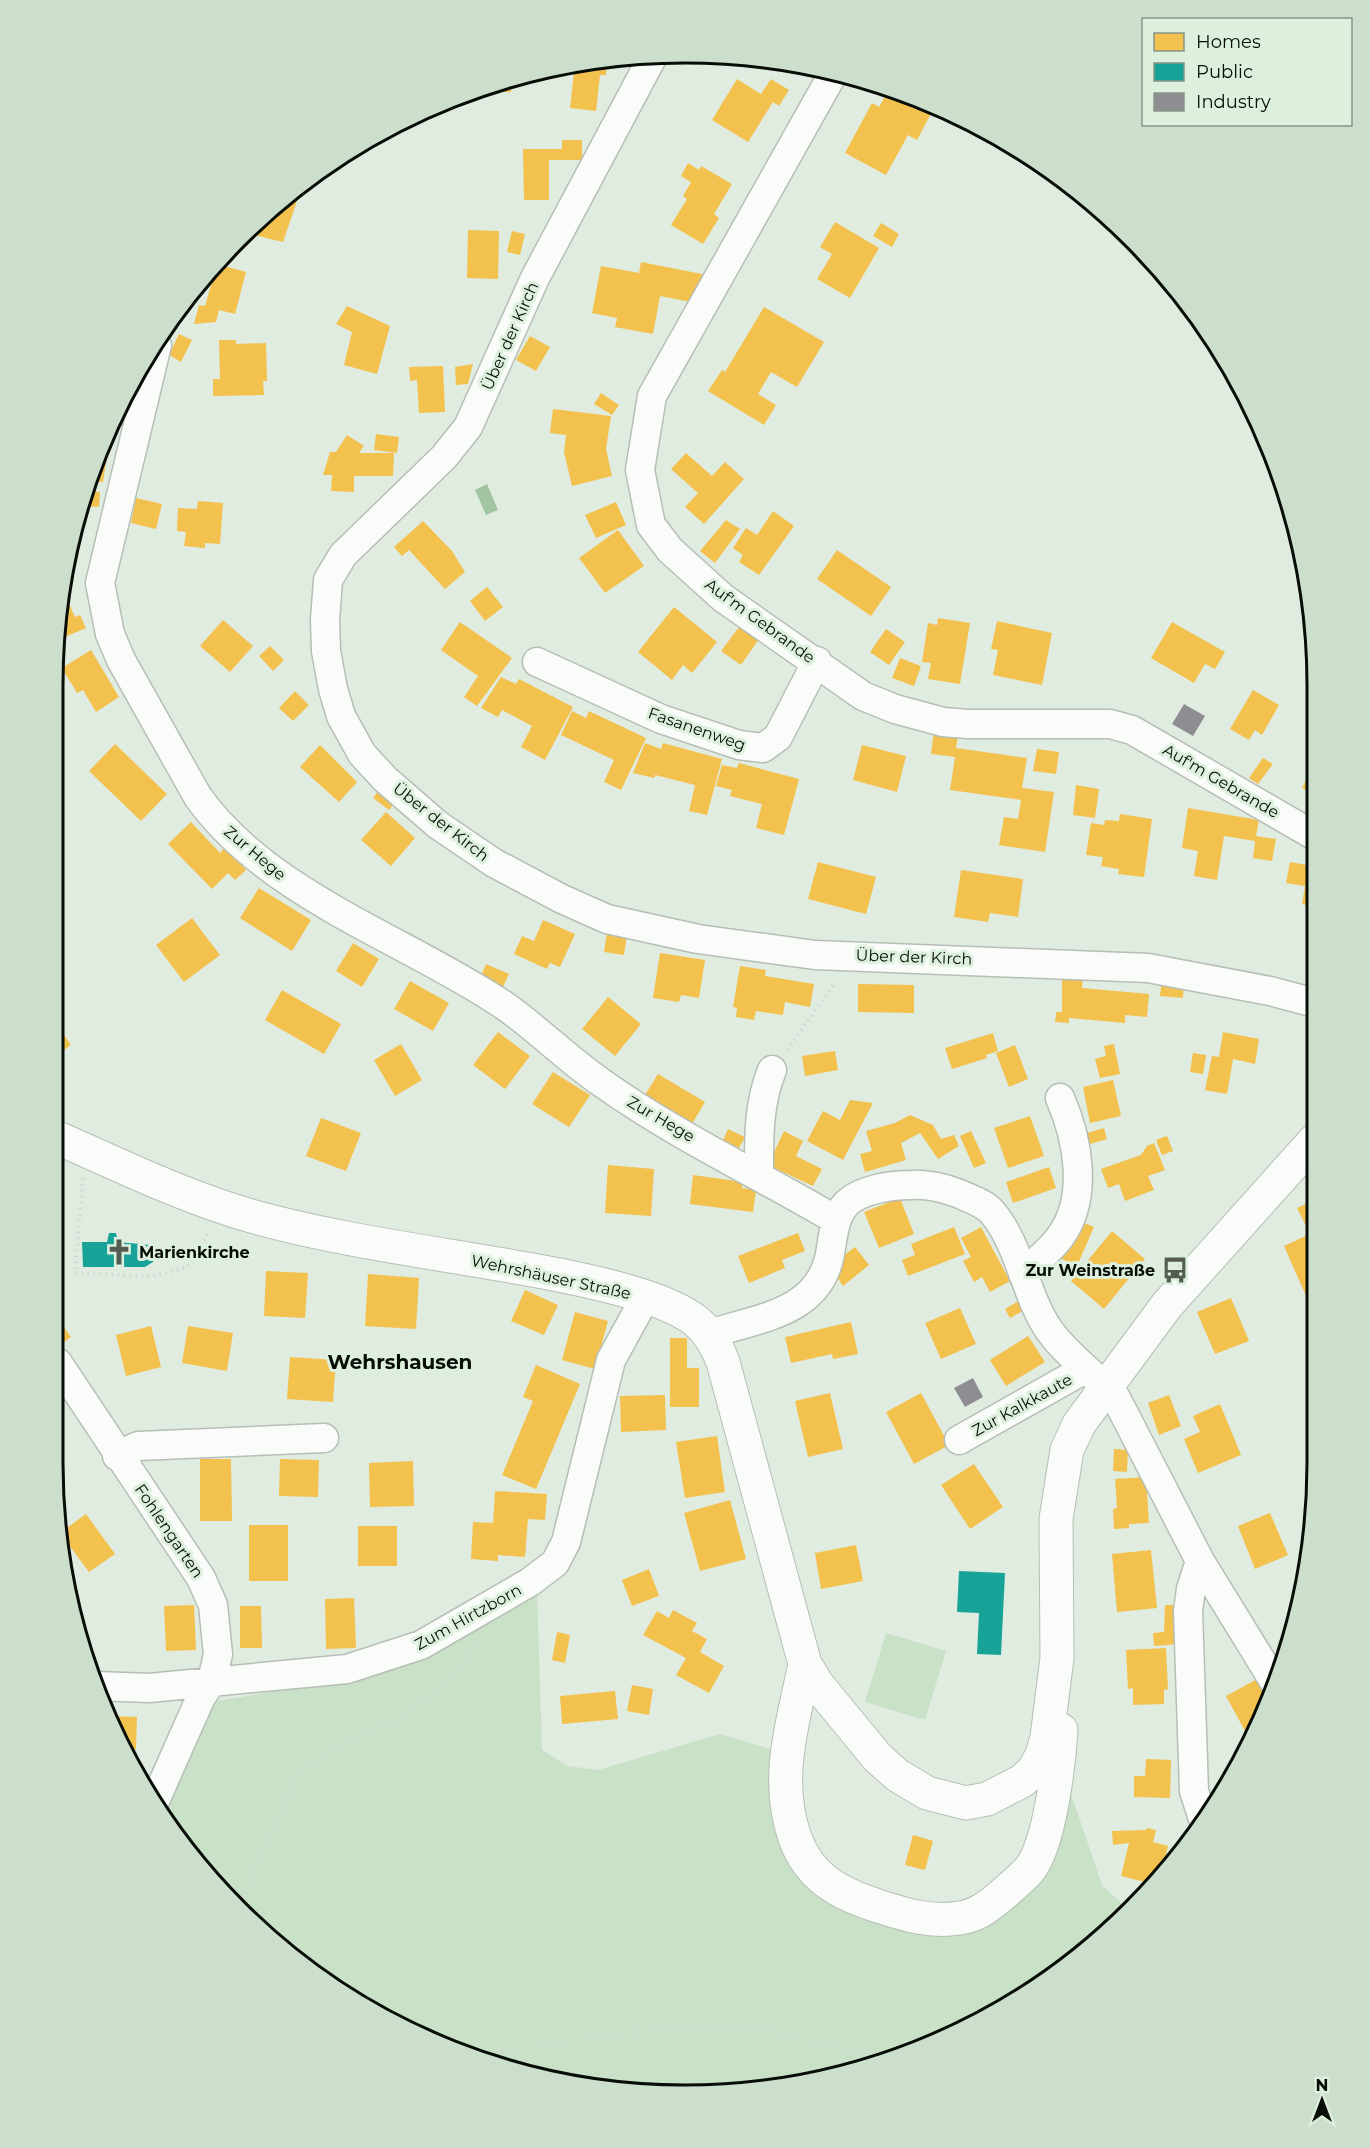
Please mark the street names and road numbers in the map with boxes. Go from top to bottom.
street label: Über der Kirch [477,279,542,393]
street label: Auf'm Gebrande [701,575,819,667]
street label: Fasanenweg [646,703,748,755]
street label: Auf'm Gebrande [1159,740,1283,822]
street label: Über der Kirch [389,778,493,865]
street label: Zur Hege [220,822,290,884]
street label: Über der Kirch [855,944,973,969]
street label: Zur Hege [624,1092,698,1146]
street label: Wehrshäuser Straße [470,1251,632,1303]
street label: Zur Kalkkaute [969,1370,1075,1440]
street label: Fohlengarten [131,1480,207,1582]
street label: Zum Hirtzborn [411,1580,525,1654]

